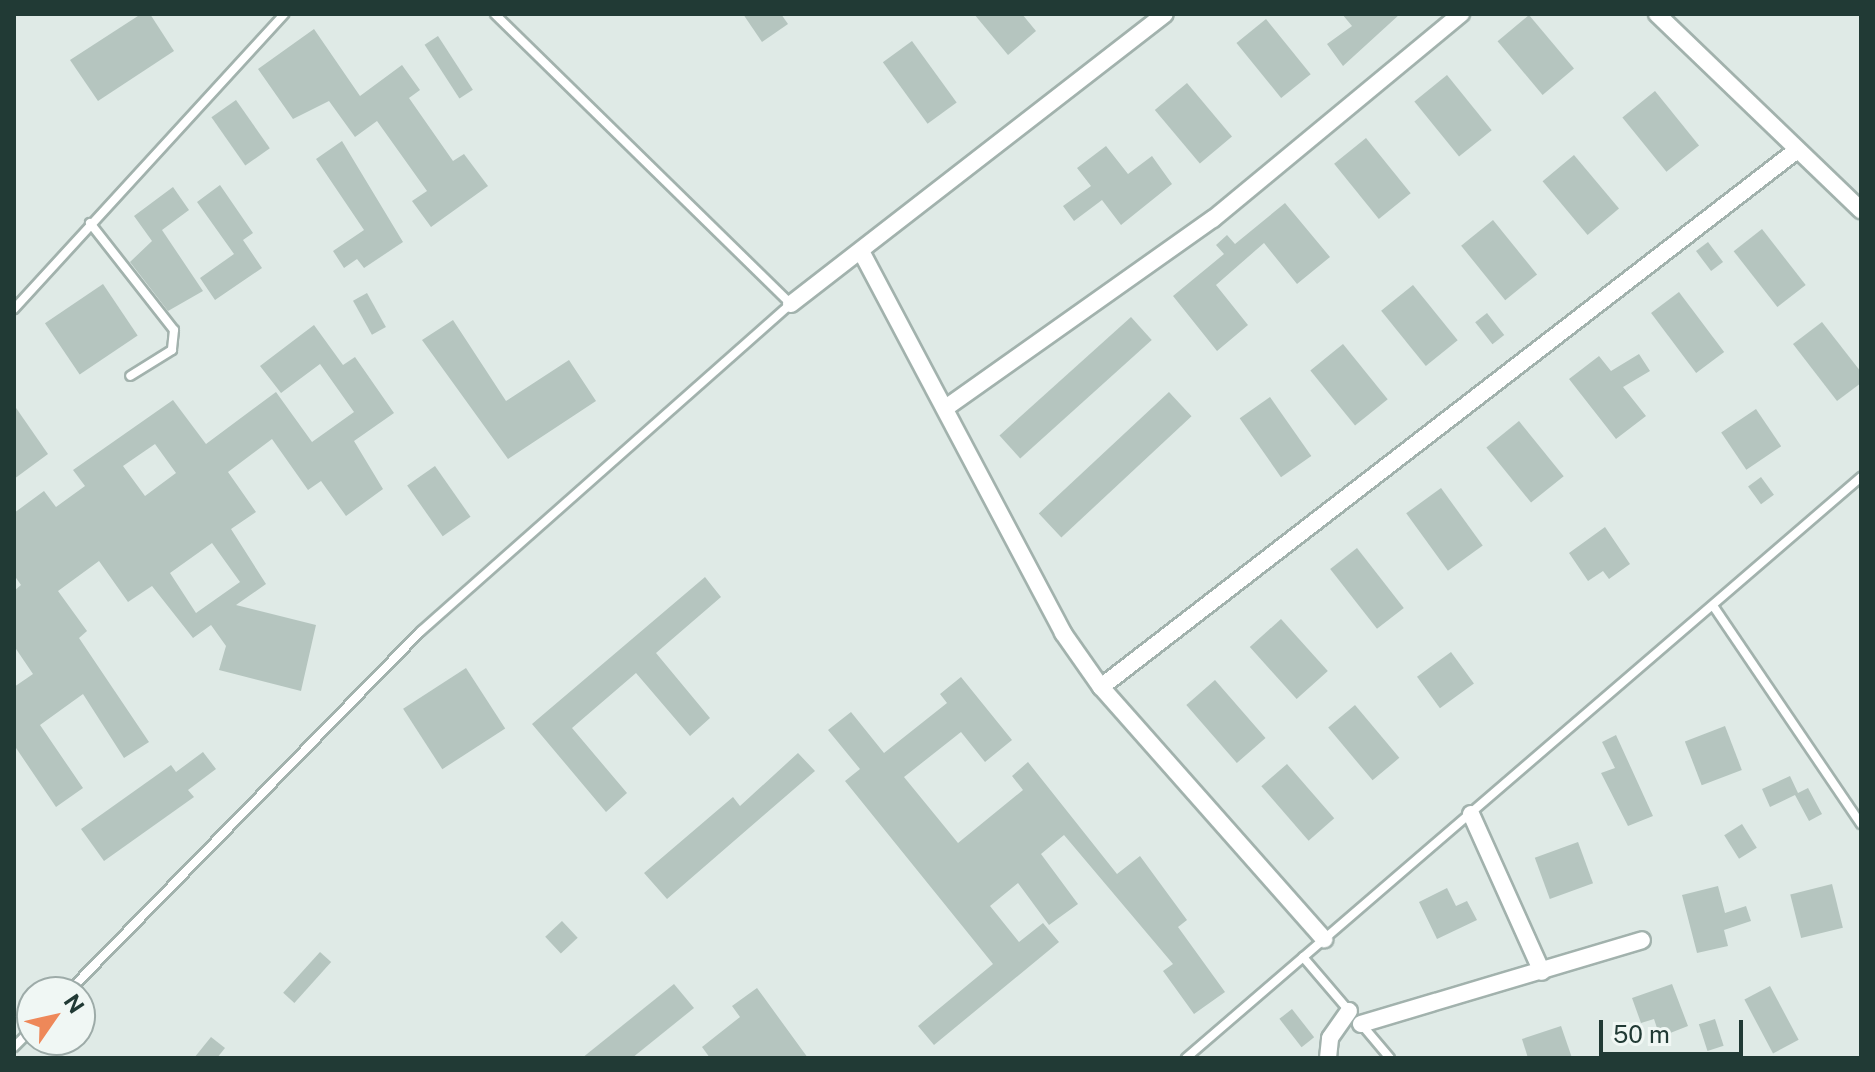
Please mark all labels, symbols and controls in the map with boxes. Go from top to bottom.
north arrow [16,976,96,1056]
text: N [59,989,90,1018]
scale bar [1603,1004,1747,1054]
text: 50 m [1613,1020,1670,1048]

